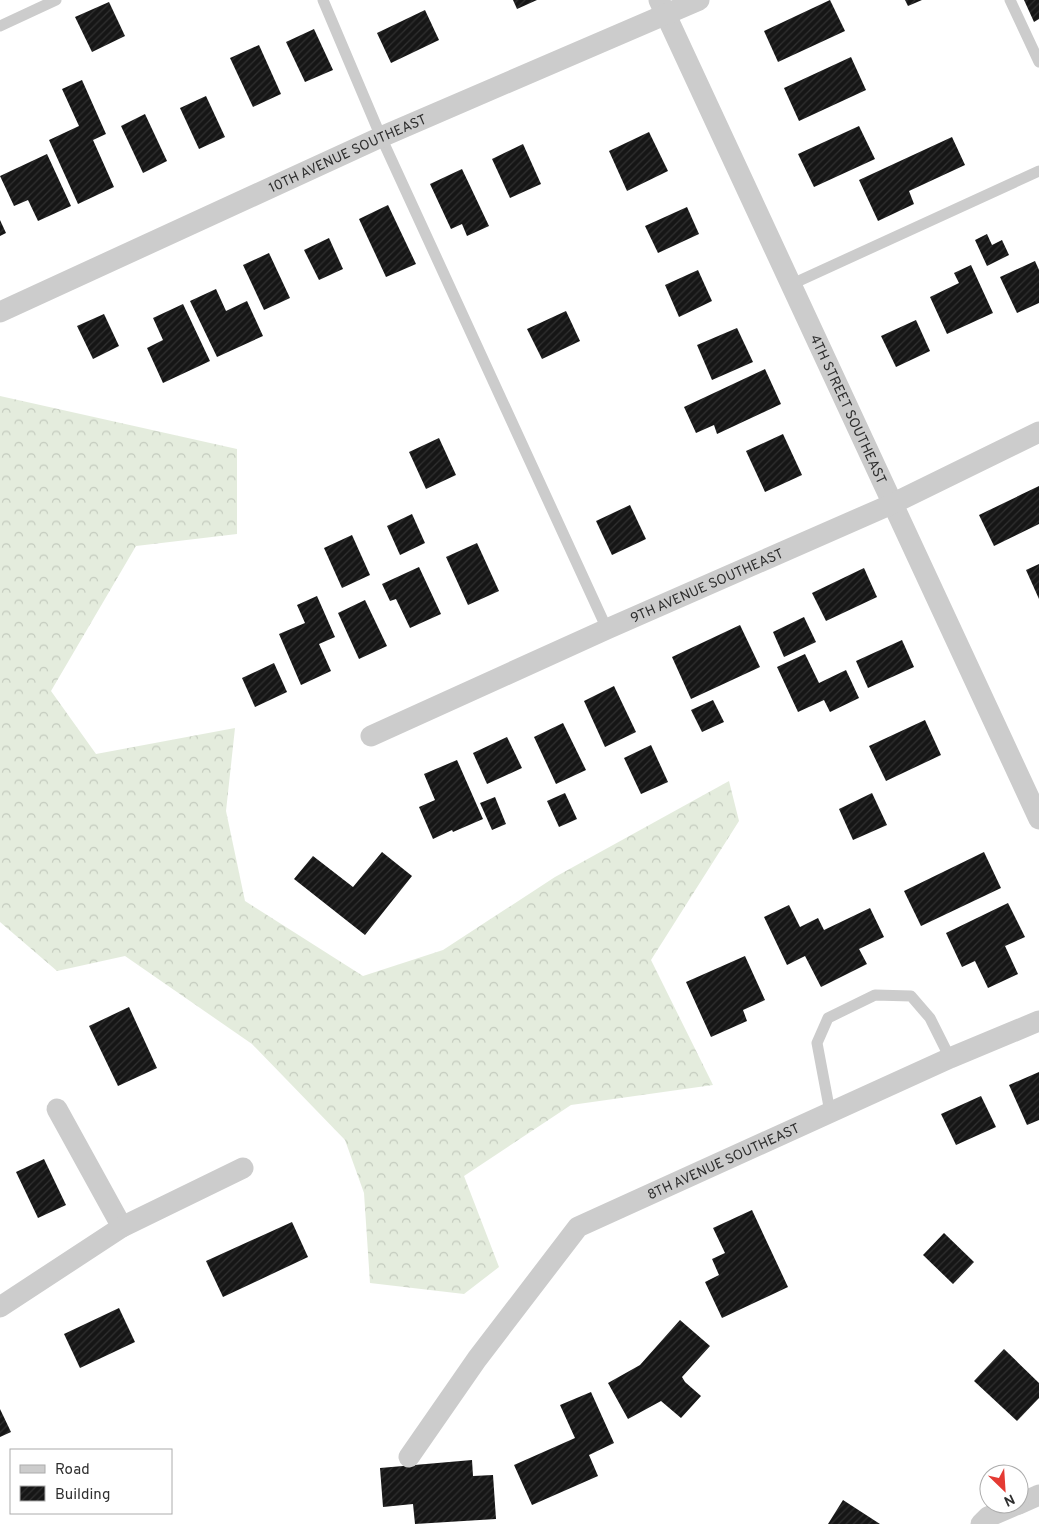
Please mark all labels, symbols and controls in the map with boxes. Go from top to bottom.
street label: 10TH AVENUE SOUTHEAST [266,111,429,197]
street label: 4TH STREET SOUTHEAST [805,332,889,487]
street label: 9TH AVENUE SOUTHEAST [628,546,786,628]
street label: 8TH AVENUE SOUTHEAST [645,1120,803,1204]
legend [10,1449,172,1514]
text: Road [55,1461,90,1480]
north arrow [979,1464,1029,1514]
text: Building [55,1486,110,1505]
text: N [1001,1490,1017,1509]

